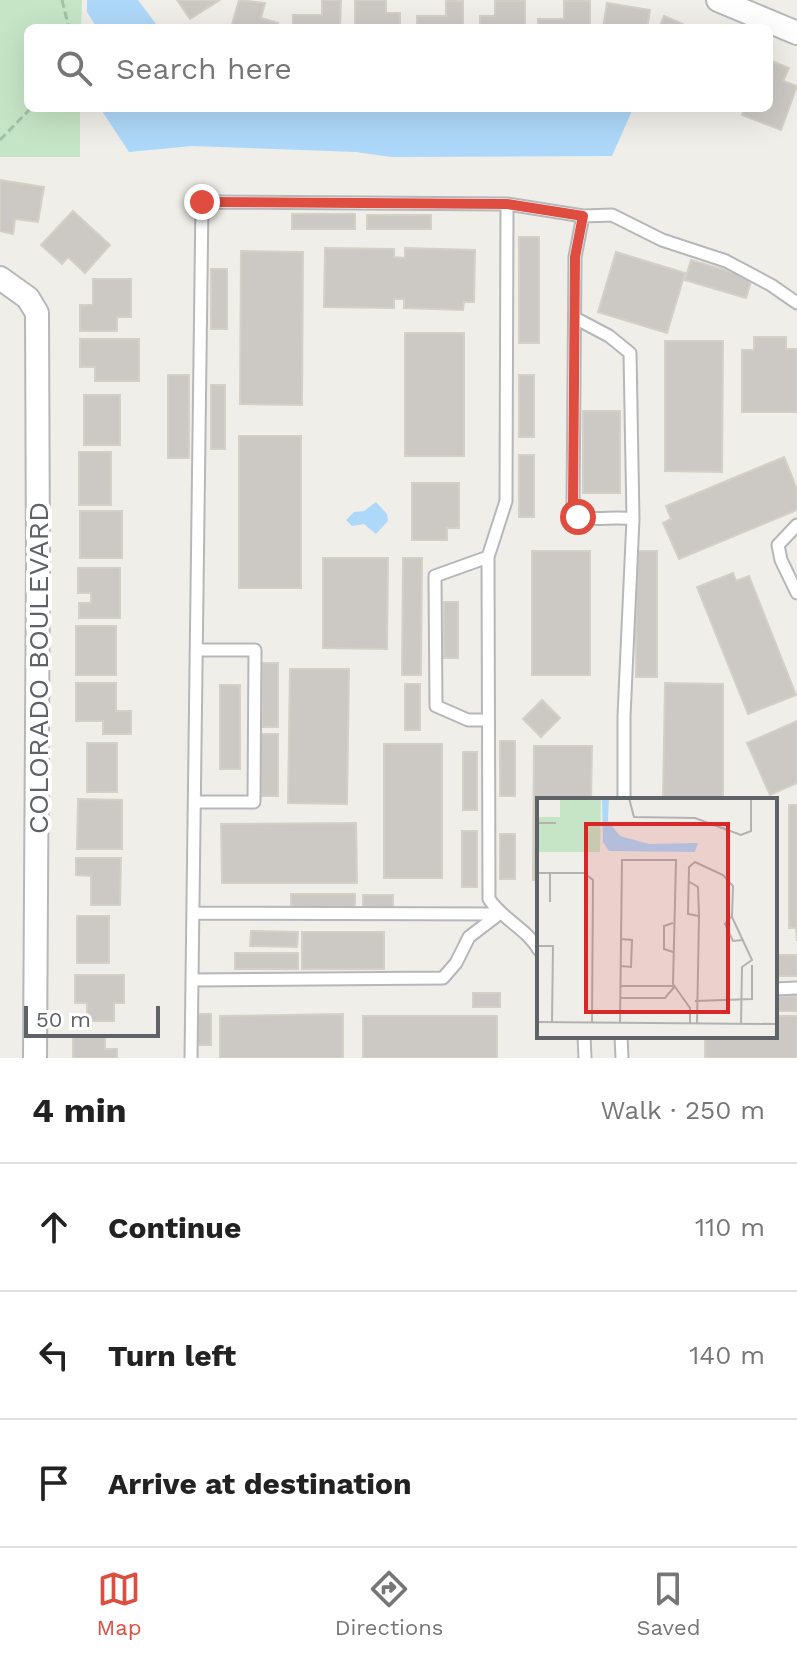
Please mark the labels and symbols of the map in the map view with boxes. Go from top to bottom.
route end [184,184,220,220]
route start [560,499,596,535]
street label: COLORADO BOULEVARD [22,502,55,834]
inset map [537,798,777,1038]
scale bar [24,1002,160,1038]

